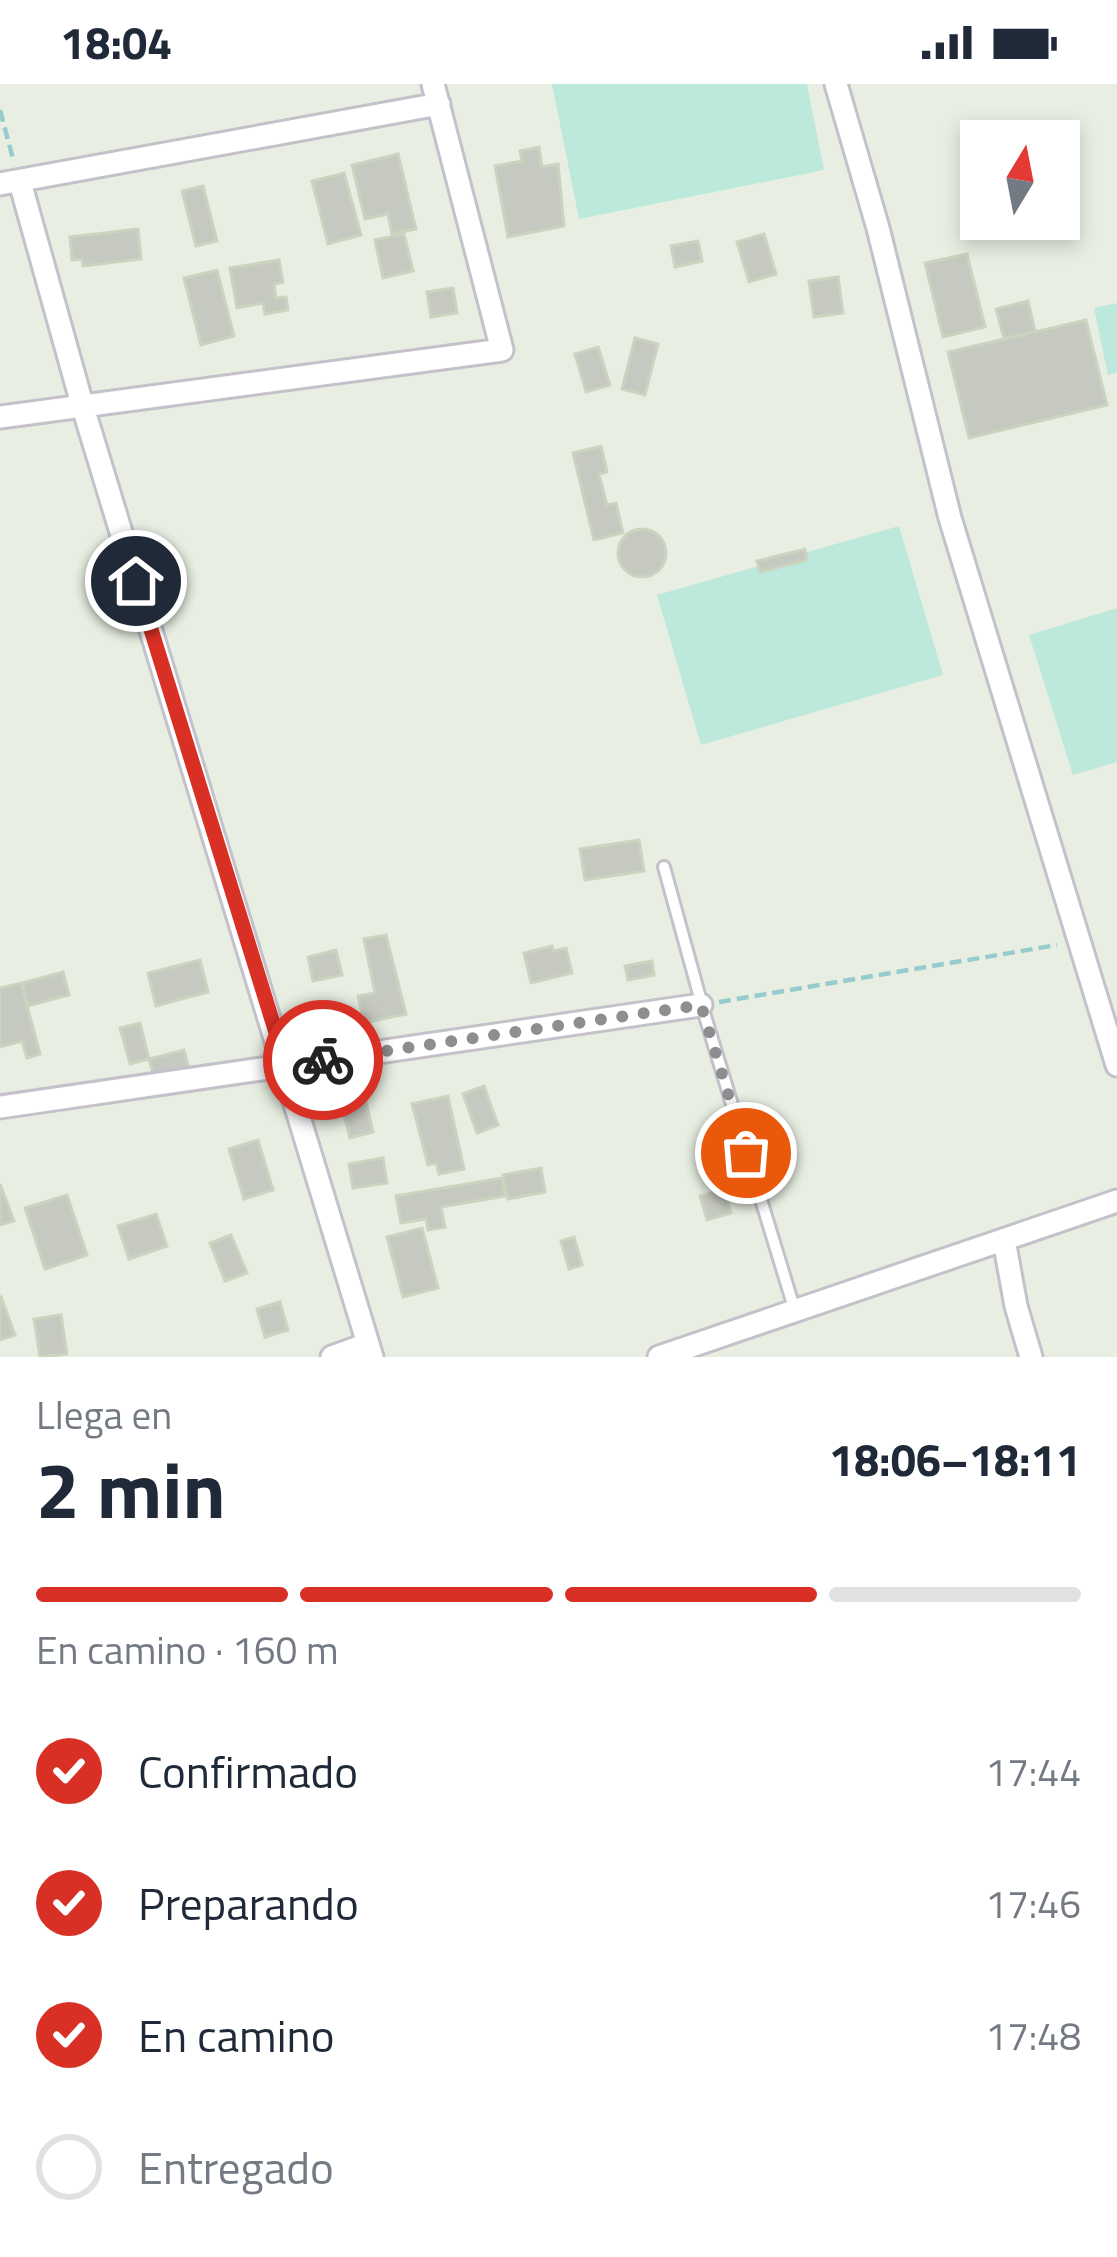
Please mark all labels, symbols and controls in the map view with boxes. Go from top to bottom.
text: 18:04 [60,8,172,76]
north arrow [960,120,1080,240]
map controls [960,120,1080,240]
pin [85,530,187,632]
icon: home [103,548,169,614]
courier [263,1000,383,1120]
icon: bike [290,1027,356,1093]
pin [695,1102,797,1204]
icon: bag [713,1120,779,1186]
text: Llega en [36,1385,172,1444]
text: 18:06–18:11 [829,1425,1081,1493]
text: 2 min [36,1430,226,1548]
text: En camino · 160 m [36,1620,339,1679]
text: Confirmado [138,1737,358,1805]
icon: check [36,1738,102,1804]
text: 17:44 [985,1742,1081,1801]
text: Preparando [138,1869,359,1937]
icon: check [36,1870,102,1936]
text: 17:46 [985,1874,1081,1933]
text: En camino [138,2001,335,2069]
icon: check [36,2002,102,2068]
text: 17:48 [985,2006,1081,2065]
text: Entregado [138,2133,334,2201]

